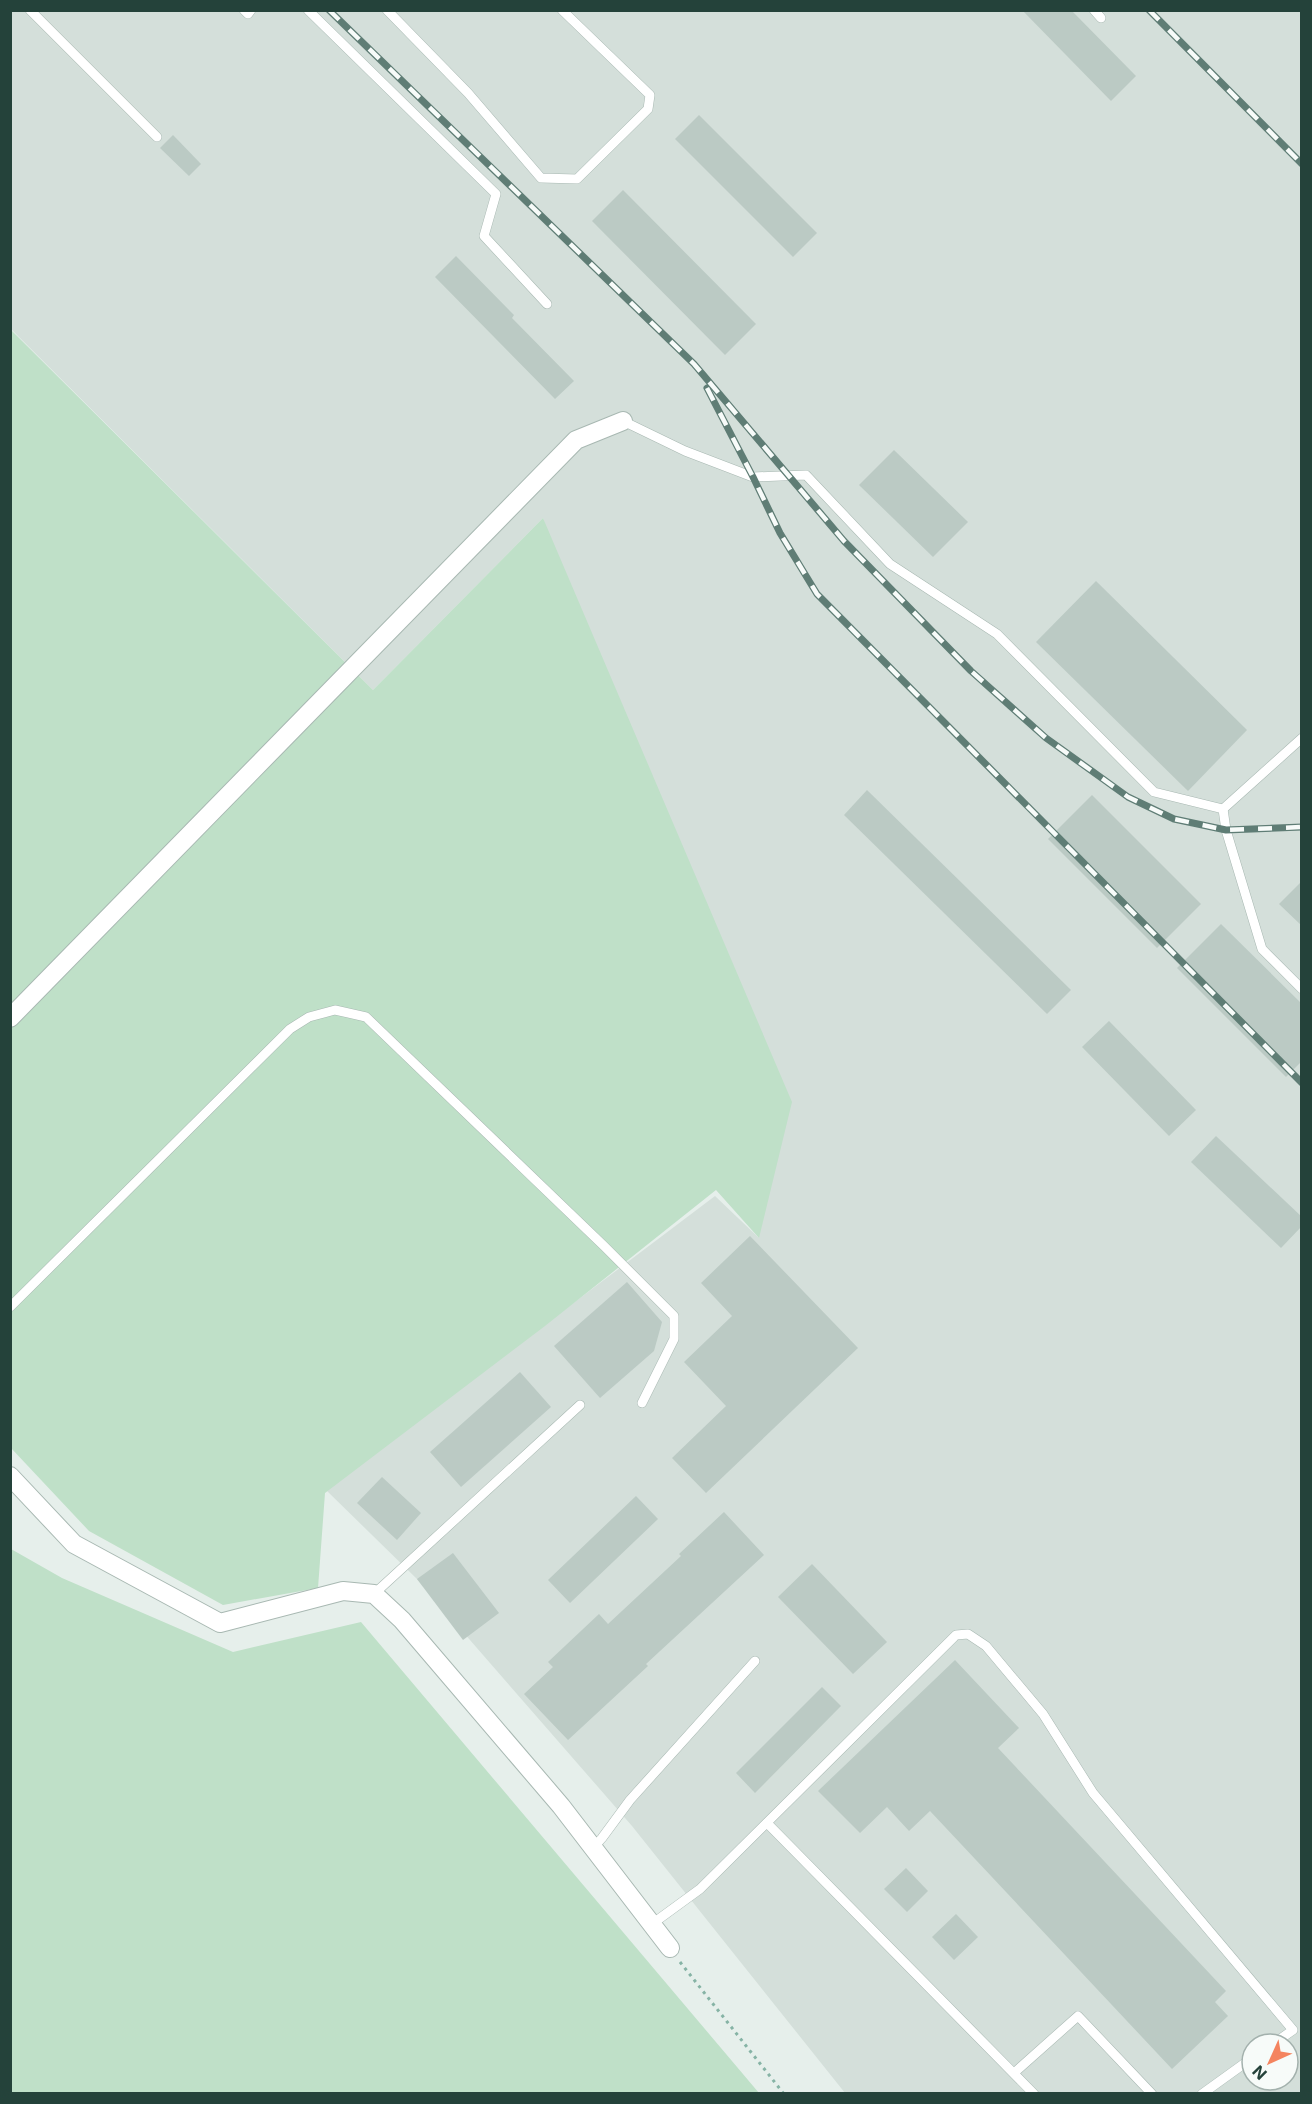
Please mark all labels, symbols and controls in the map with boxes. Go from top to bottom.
north arrow [1240,2032,1300,2092]
text: N [1248,2061,1271,2084]

